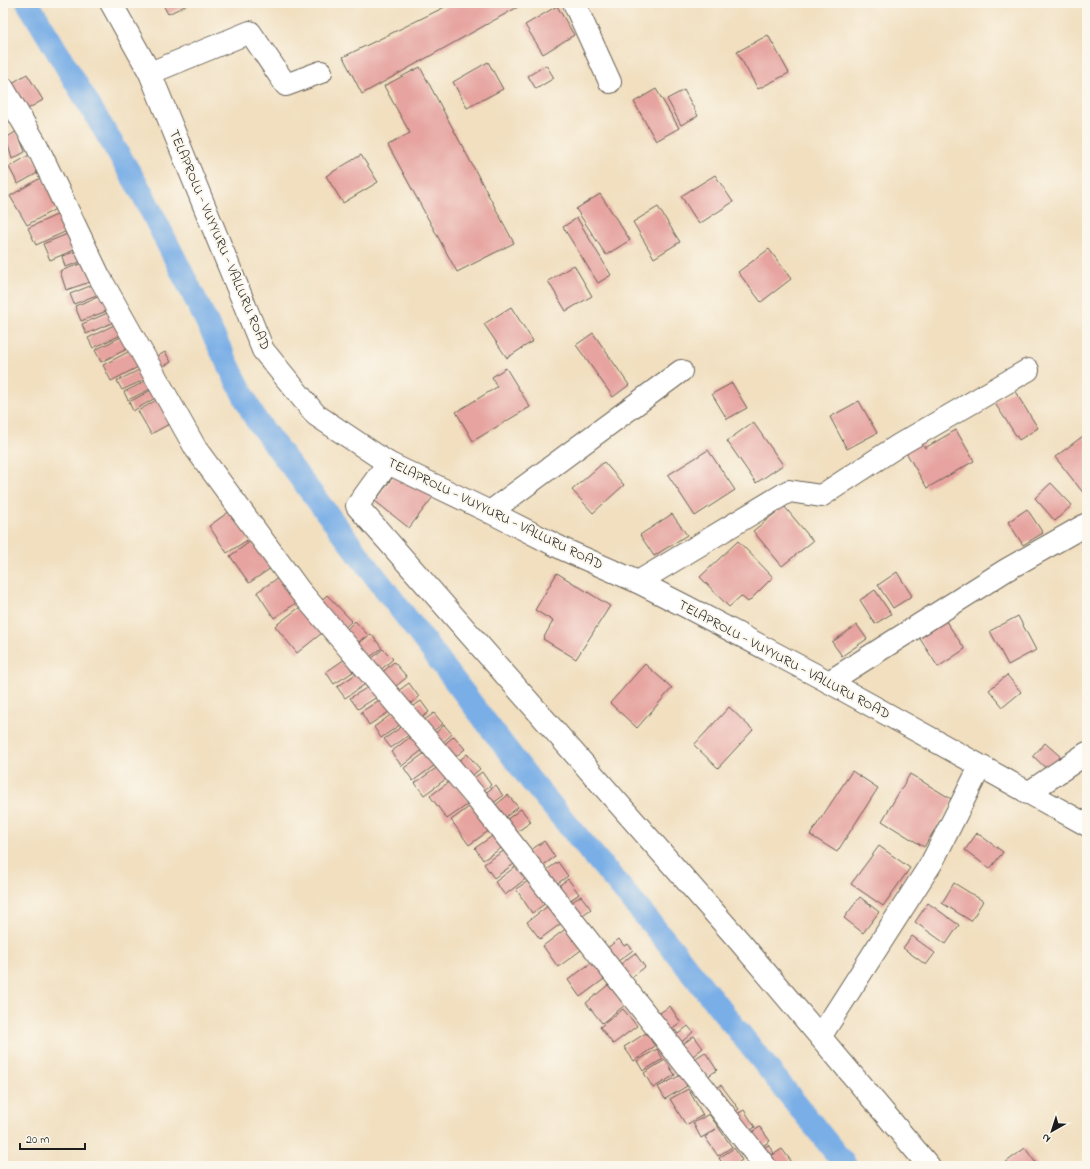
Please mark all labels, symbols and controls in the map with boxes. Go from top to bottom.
street label: TELAPROLU - VUYYURU - VALLURU ROAD [163,127,275,353]
street label: TELAPROLU - VUYYURU - VALLURU ROAD [384,453,606,575]
street label: TELAPROLU - VUYYURU - VALLURU ROAD [674,595,894,725]
north arrow [1032,1111,1072,1151]
scale bar [20,1125,85,1151]
text: N [1038,1129,1054,1147]
text: 20 m [26,1131,49,1149]

